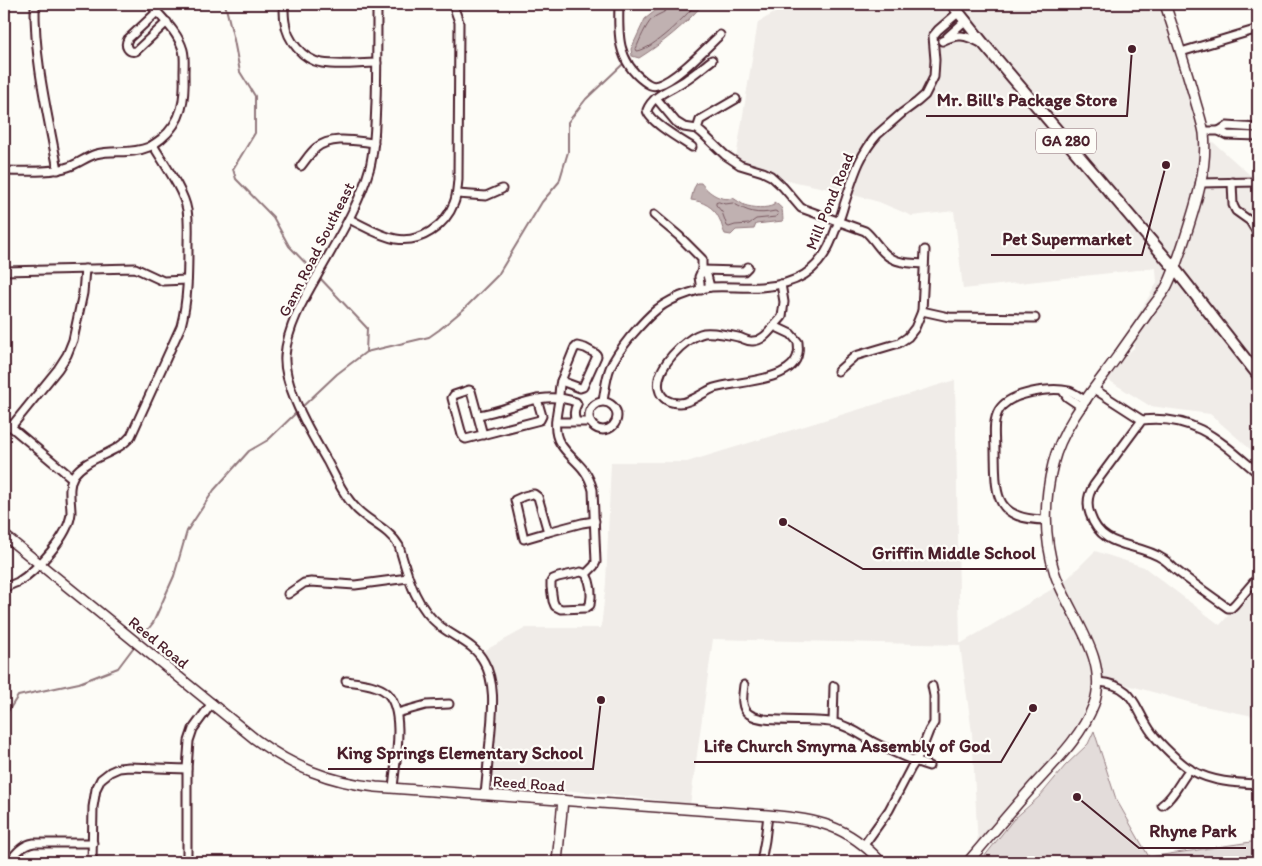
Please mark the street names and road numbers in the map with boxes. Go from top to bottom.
road number: GA 280 [1036,128,1096,154]
street label: Mill Pond Road [801,149,858,252]
street label: Gann Road Southeast [274,179,359,320]
street label: Reed Road [125,612,193,673]
street label: Reed Road [492,772,566,796]

